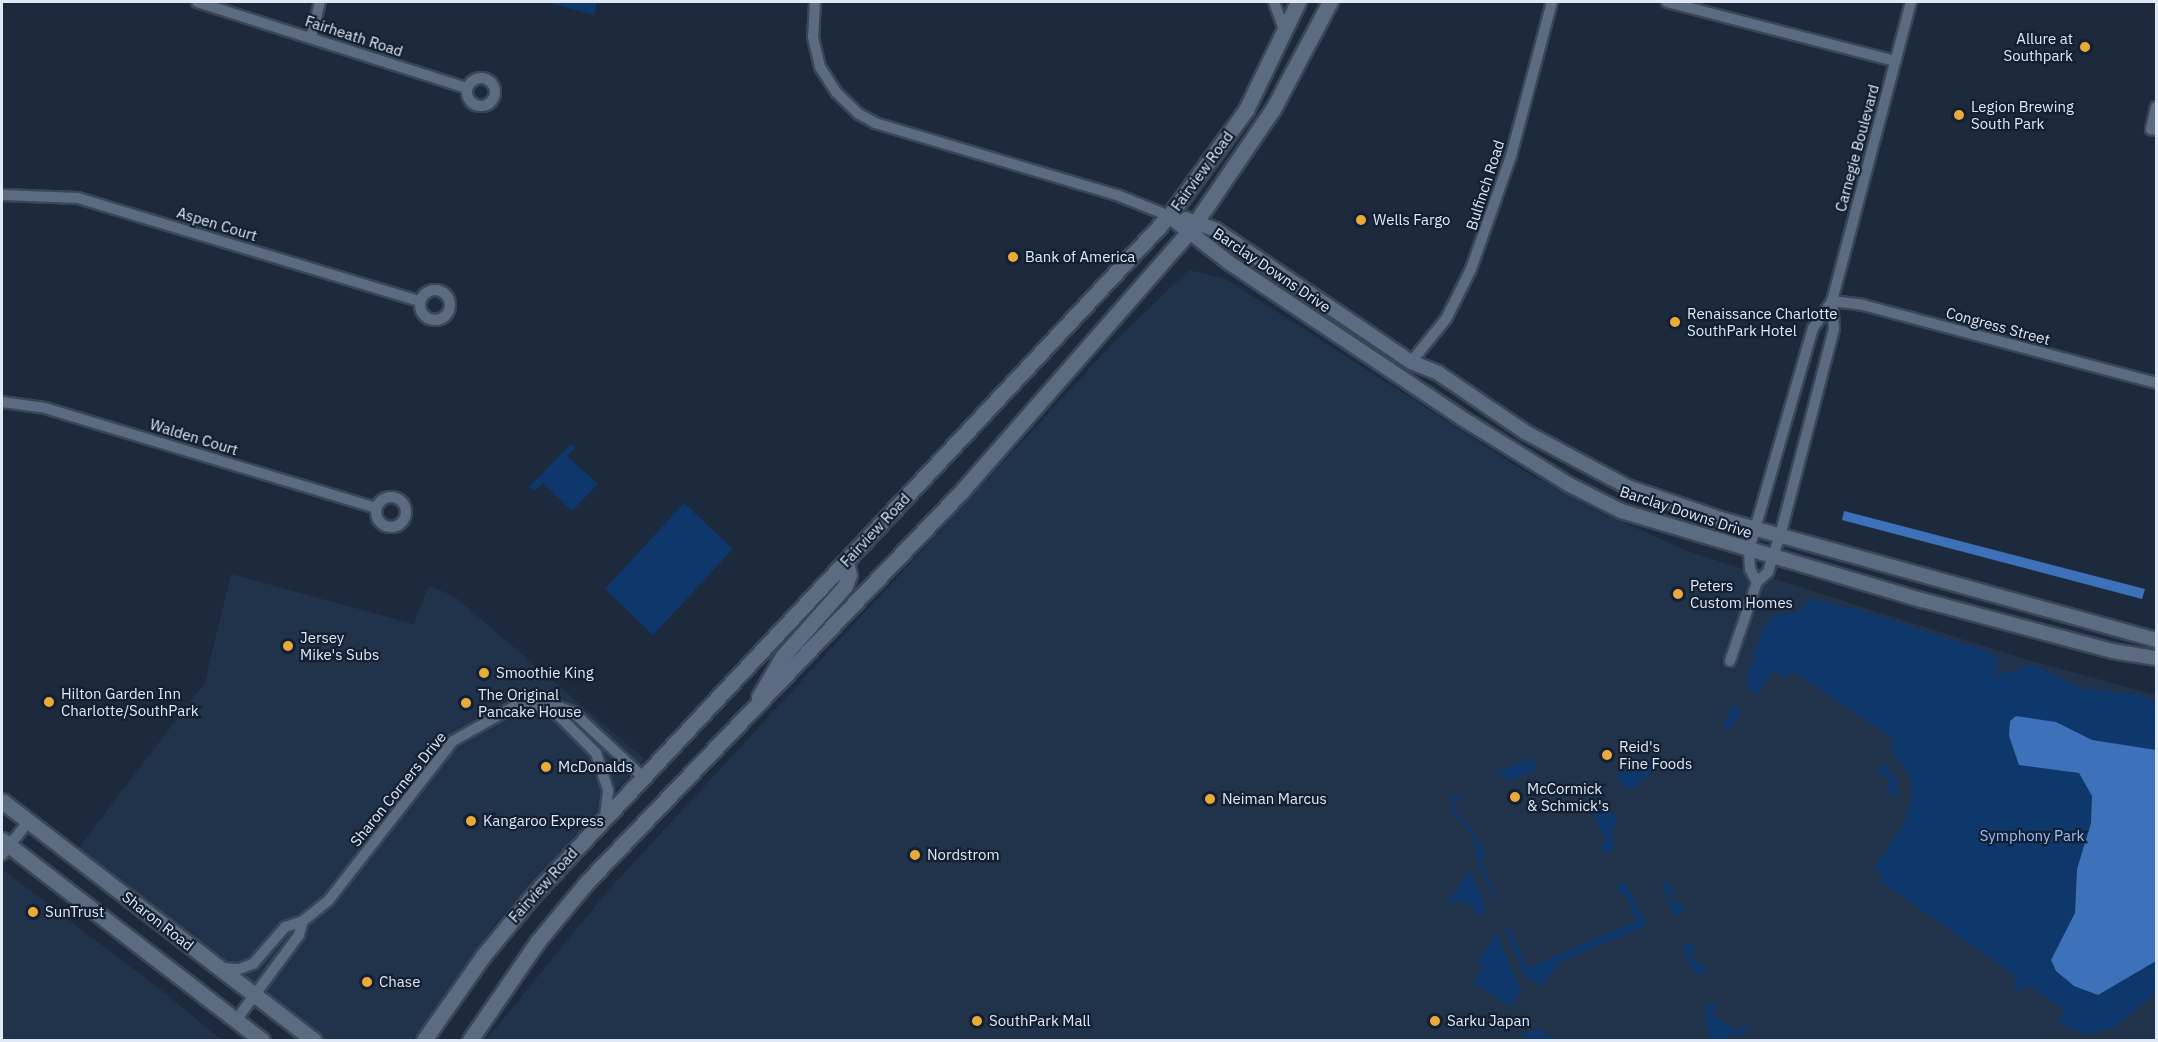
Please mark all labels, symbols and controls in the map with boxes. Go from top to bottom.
street label: Fairheath Road [303,12,405,60]
place label: Allure at Southpark [2003,29,2073,64]
marker: Allure at Southpark [2078,40,2092,54]
street label: Carnegie Boulevard [1831,82,1883,214]
place label: Legion Brewing South Park [1971,97,2074,132]
marker: Legion Brewing South Park [1952,108,1966,122]
street label: Fairview Road [1167,128,1237,214]
street label: Bulfinch Road [1462,138,1508,232]
street label: Aspen Court [175,203,259,245]
place label: Wells Fargo [1373,211,1450,229]
marker: Wells Fargo [1354,213,1368,227]
street label: Barclay Downs Drive [1210,224,1334,316]
place label: Bank of America [1025,248,1135,266]
marker: Bank of America [1006,250,1020,264]
street label: Congress Street [1944,303,2052,349]
place label: Renaissance Charlotte SouthPark Hotel [1687,304,1838,339]
marker: Renaissance Charlotte SouthPark Hotel [1668,315,1682,329]
street label: Walden Court [148,415,240,459]
street label: Barclay Downs Drive [1618,482,1754,542]
street label: Fairview Road [836,489,914,571]
place label: Peters Custom Homes [1690,576,1793,611]
marker: Peters Custom Homes [1671,587,1685,601]
place label: Jersey Mike's Subs [300,628,379,663]
marker: Jersey Mike's Subs [281,639,295,653]
place label: Smoothie King [496,664,594,682]
marker: Smoothie King [477,666,491,680]
place label: Hilton Garden Inn Charlotte/SouthPark [61,684,199,719]
place label: The Original Pancake House [478,685,582,720]
marker: Hilton Garden Inn Charlotte/SouthPark [42,695,56,709]
marker: The Original Pancake House [459,696,473,710]
street label: Sharon Corners Drive [346,728,450,850]
place label: Reid's Fine Foods [1619,737,1692,772]
marker: Reid's Fine Foods [1600,748,1614,762]
place label: McDonalds [558,758,633,776]
marker: McDonalds [539,760,553,774]
place label: McCormick & Schmick's [1527,779,1609,814]
place label: Neiman Marcus [1222,790,1327,808]
marker: McCormick & Schmick's [1508,790,1522,804]
marker: Neiman Marcus [1203,792,1217,806]
place label: Kangaroo Express [483,812,604,830]
marker: Kangaroo Express [464,814,478,828]
park label: Symphony Park [1980,827,2084,845]
street label: Fairview Road [505,844,581,926]
place label: Nordstrom [927,846,1000,864]
marker: Nordstrom [908,848,922,862]
street label: Sharon Road [119,888,197,954]
place label: SunTrust [45,903,104,921]
marker: SunTrust [26,905,40,919]
place label: Chase [379,973,420,991]
marker: Chase [360,975,374,989]
place label: SouthPark Mall [989,1012,1091,1030]
place label: Sarku Japan [1447,1012,1530,1030]
marker: SouthPark Mall [970,1014,984,1028]
marker: Sarku Japan [1428,1014,1442,1028]

